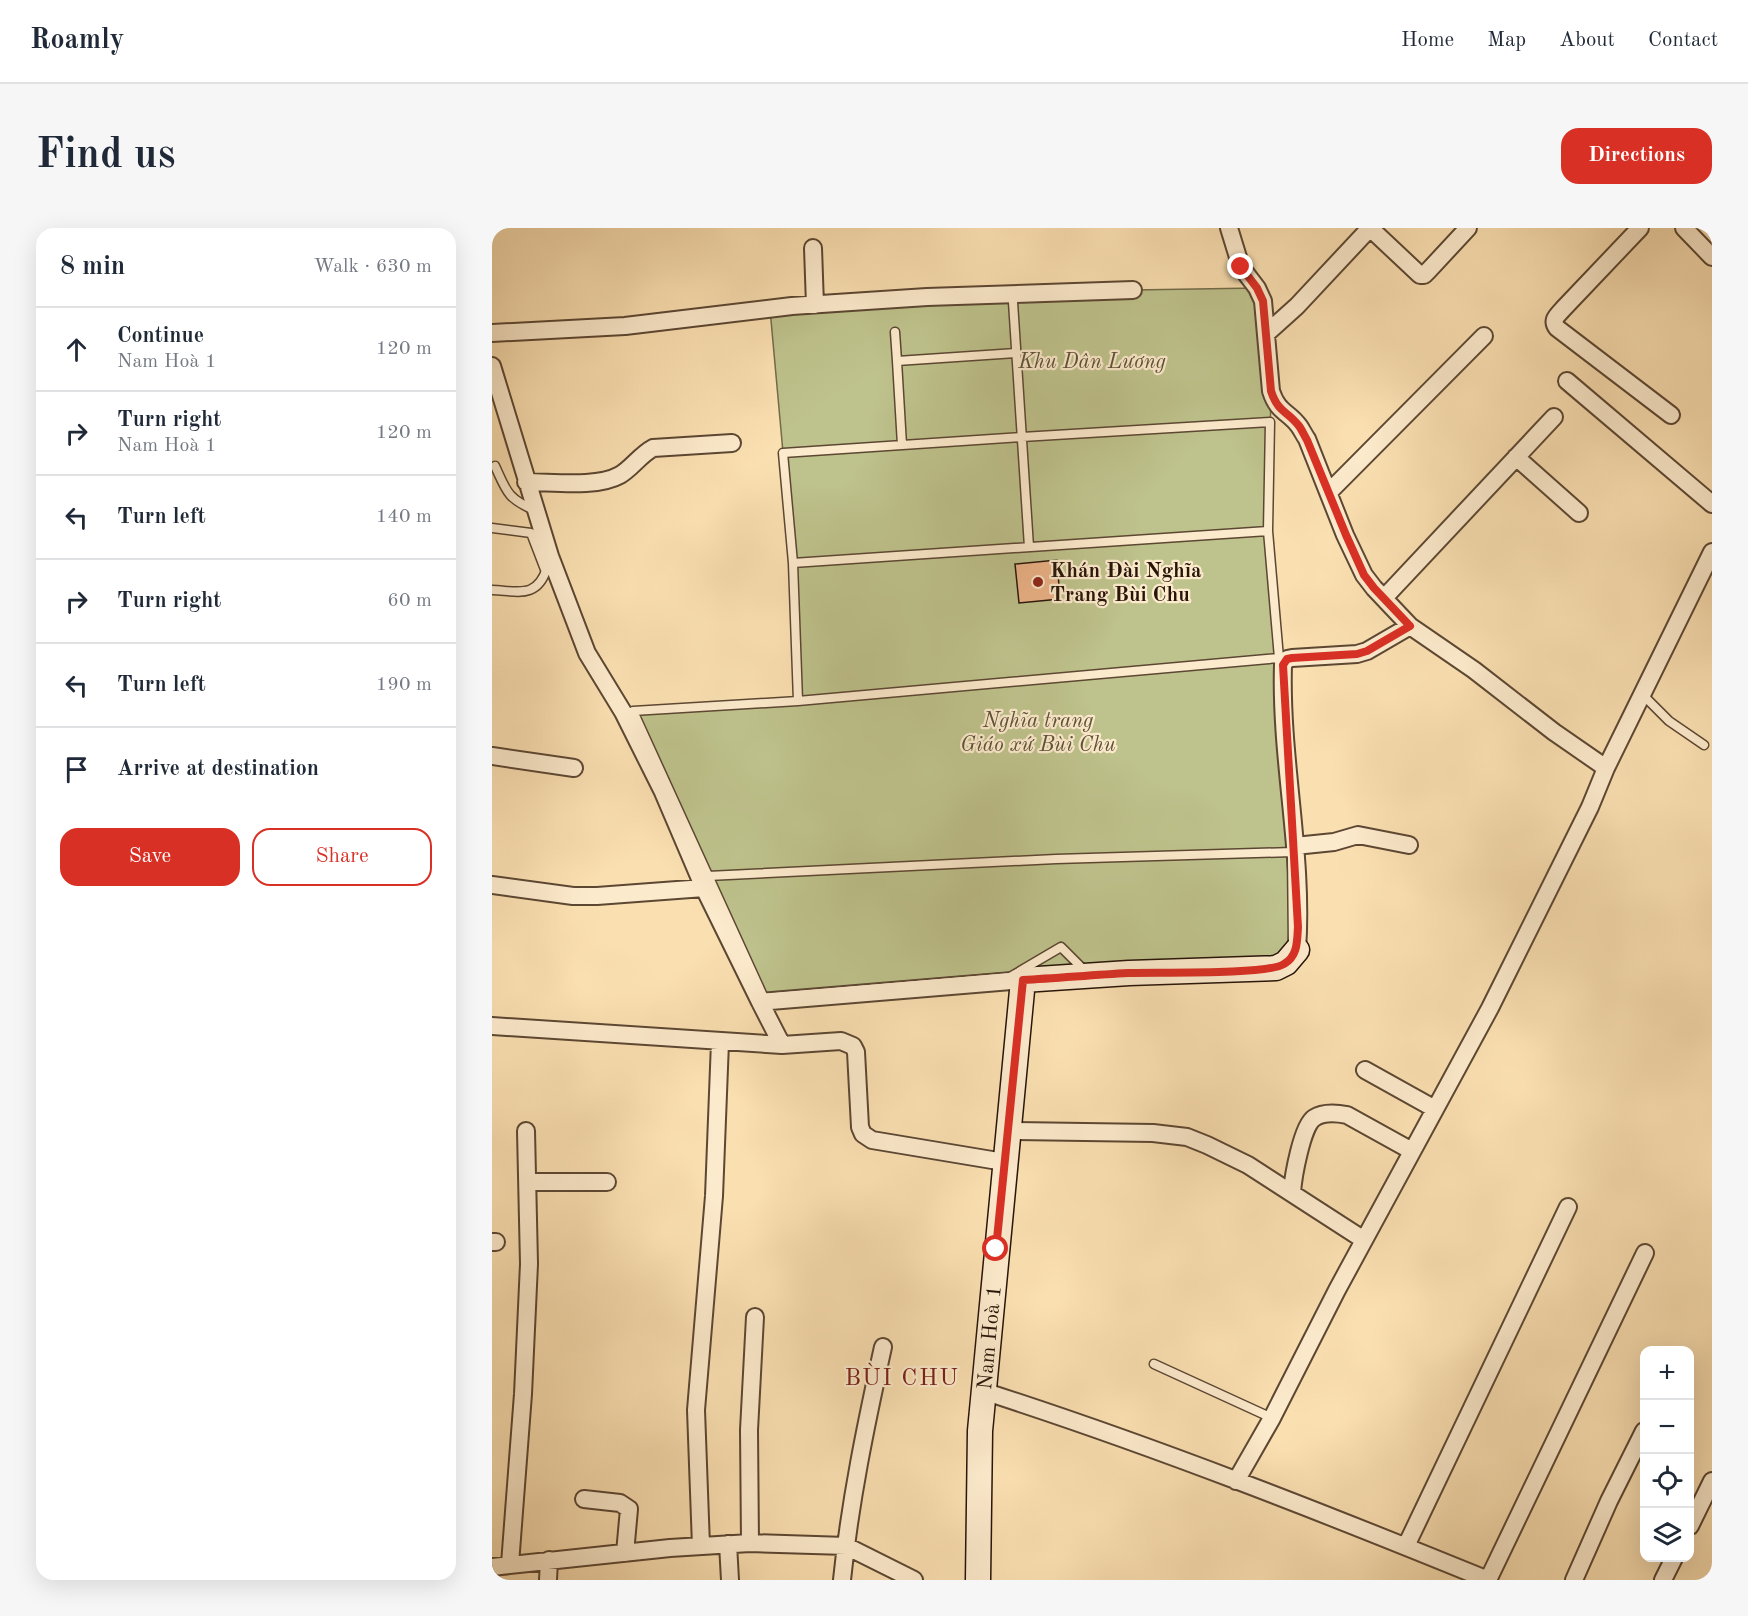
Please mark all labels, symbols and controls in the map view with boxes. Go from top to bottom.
text: Roamly [30,27,124,55]
text: Home [1401,30,1454,51]
text: Map [1487,30,1526,51]
text: About [1559,30,1615,51]
text: Contact [1648,30,1718,51]
button: Directions [1561,128,1712,184]
text: Find us [36,135,175,177]
route end [1227,253,1253,279]
text: 8 min [60,254,125,280]
text: Walk · 630 m [313,257,432,277]
text: Continue [117,325,204,347]
icon: ahead [60,333,93,366]
text: 120 m [376,339,432,359]
text: Nam Hoà 1 [117,352,217,372]
park label: Khu Dân Lương [1017,352,1166,373]
text: Turn right [117,409,221,431]
icon: right [60,417,93,450]
text: 120 m [376,423,432,443]
text: Nam Hoà 1 [117,436,217,456]
icon: left [60,501,93,534]
text: Turn left [117,506,206,528]
text: 140 m [376,507,432,527]
place label: Khán Đài Nghĩa Trang Bùi Chu [1050,561,1202,606]
marker: Khán Đài Nghĩa Trang Bùi Chu [1031,575,1045,589]
icon: right [60,585,93,618]
text: Turn right [117,590,221,612]
text: 60 m [387,591,432,611]
icon: left [60,669,93,702]
text: Turn left [117,674,206,696]
text: 190 m [376,675,432,695]
park label: Nghĩa trang Giáo xứ Bùi Chu [960,711,1116,756]
icon: arrive [60,753,93,786]
text: Arrive at destination [117,758,319,780]
button: Save [60,828,240,886]
button: Share [252,828,432,886]
route start [982,1235,1008,1261]
street label: Nam Hoà 1 [975,1285,1006,1391]
map controls [1640,1346,1694,1562]
button: + [1640,1346,1694,1400]
district label: BÙI CHU [844,1362,960,1391]
button: − [1640,1400,1694,1454]
button: locate [1640,1454,1694,1508]
button: layers [1640,1508,1694,1562]

